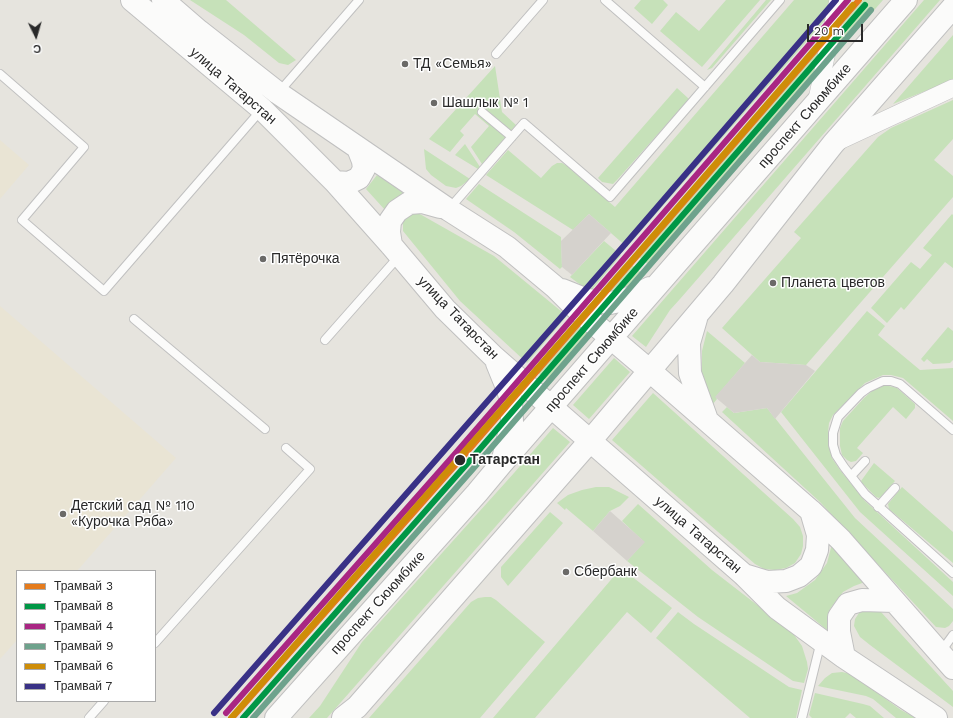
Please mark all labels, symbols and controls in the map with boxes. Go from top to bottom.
north arrow [16,16,56,56]
scale bar [809,16,865,42]
text: 20 m [814,24,844,38]
text: С [33,42,42,55]
street label: улица Татарстан [186,44,280,128]
place label: ТД «Семья» [413,56,492,72]
marker: ТД «Семья» [400,59,410,69]
street label: проспект Сююмбике [755,60,855,172]
place label: Шашлык № 1 [442,95,529,111]
marker: Шашлык № 1 [429,98,439,108]
place label: Пятёрочка [271,251,340,267]
marker: Пятёрочка [258,254,268,264]
street label: улица Татарстан [414,273,502,363]
place label: Планета цветов [781,275,885,291]
marker: Планета цветов [768,278,778,288]
street label: проспект Сююмбике [542,304,642,416]
place label: Татарстан [470,452,540,468]
marker: Татарстан [453,453,467,467]
street label: улица Татарстан [651,493,745,577]
place label: Детский сад № 110 «Курочка Ряба» [71,498,195,530]
marker: Детский сад № 110 «Курочка Ряба» [58,509,68,519]
street label: проспект Сююмбике [327,548,429,658]
place label: Сбербанк [574,564,637,580]
marker: Сбербанк [561,567,571,577]
legend [16,570,156,702]
text: Трамвай 3 [54,579,113,593]
text: Трамвай 8 [54,599,113,613]
text: Трамвай 4 [54,619,113,633]
text: Трамвай 9 [54,639,113,653]
text: Трамвай 6 [54,659,113,673]
text: Трамвай 7 [54,679,112,693]

